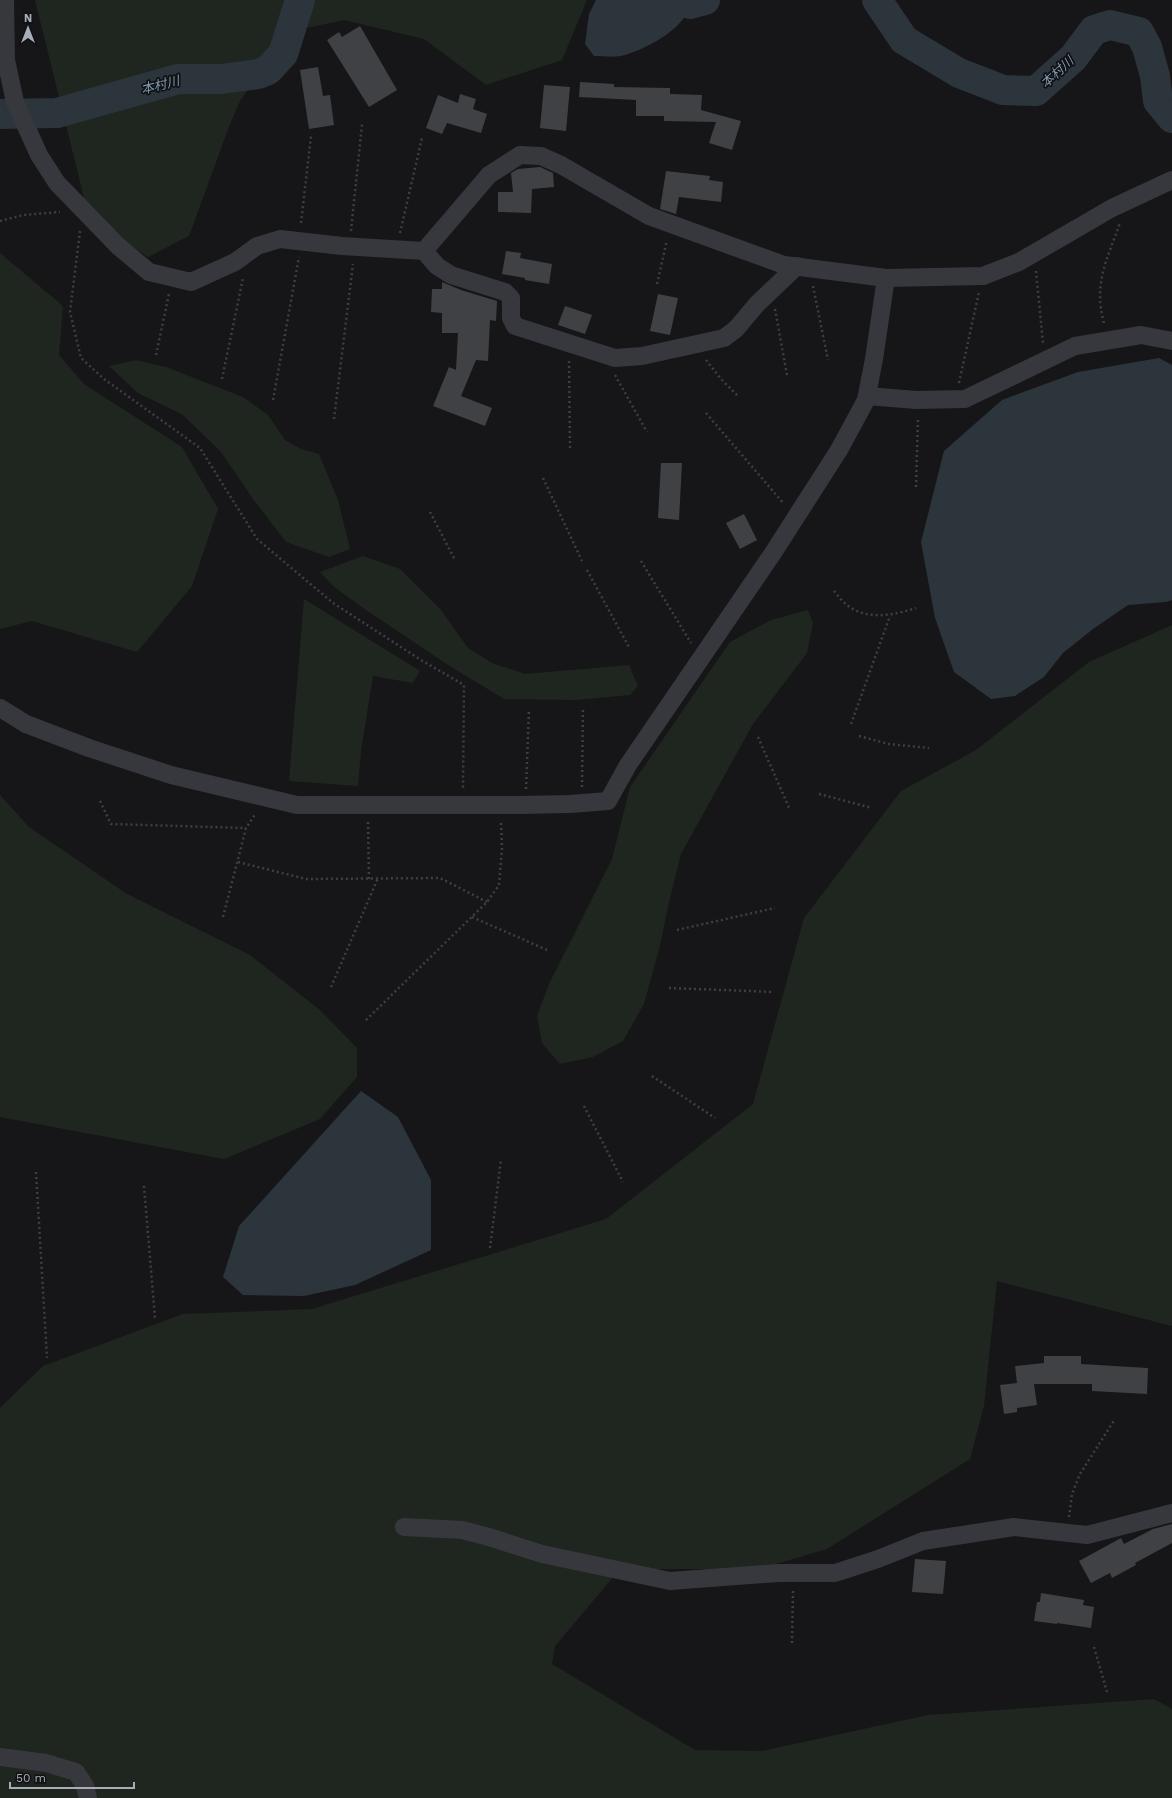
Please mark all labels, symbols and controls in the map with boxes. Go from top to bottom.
north arrow [8,8,48,48]
text: N [24,12,32,25]
water label: 本村川 [1037,52,1078,91]
water label: 本村川 [139,73,183,97]
scale bar [10,1764,134,1790]
text: 50 m [16,1771,46,1785]

